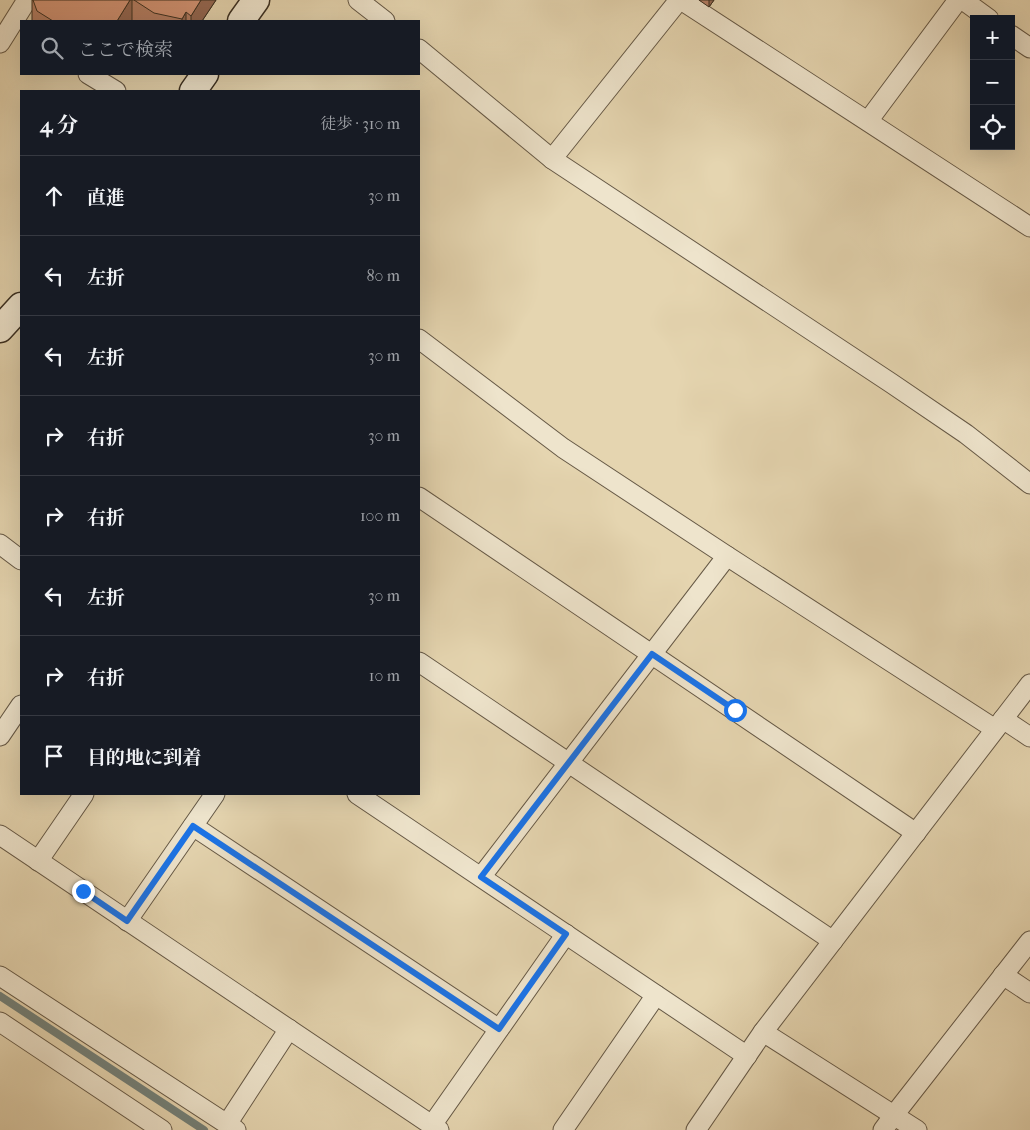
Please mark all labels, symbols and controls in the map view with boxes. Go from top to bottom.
map controls [970,15,1015,150]
button: + [970,15,1015,60]
search box [20,20,420,75]
icon: search [38,34,66,62]
text: ここで検索 [78,39,173,61]
button: − [970,60,1015,105]
button: locate [970,105,1015,150]
text: 4 分 [40,113,78,137]
text: 徒歩 · 310 m [320,114,400,133]
icon: ahead [40,182,68,210]
text: 30 m [368,186,400,205]
text: 直進 [87,187,125,209]
icon: left [40,262,68,290]
text: 80 m [366,266,400,285]
text: 左折 [87,267,125,289]
icon: left [40,342,68,370]
text: 30 m [368,346,400,365]
text: 左折 [87,347,125,369]
icon: right [40,422,68,450]
text: 30 m [368,426,400,445]
text: 右折 [87,427,125,449]
icon: right [40,502,68,530]
text: 100 m [360,506,400,525]
text: 右折 [87,507,125,529]
icon: left [40,582,68,610]
text: 30 m [368,586,400,605]
text: 左折 [87,587,125,609]
icon: right [40,662,68,690]
text: 10 m [369,666,400,685]
text: 右折 [87,667,125,689]
route start [724,699,747,722]
icon: arrive [40,742,68,770]
text: 目的地に到着 [87,747,201,769]
route end [72,880,95,903]

